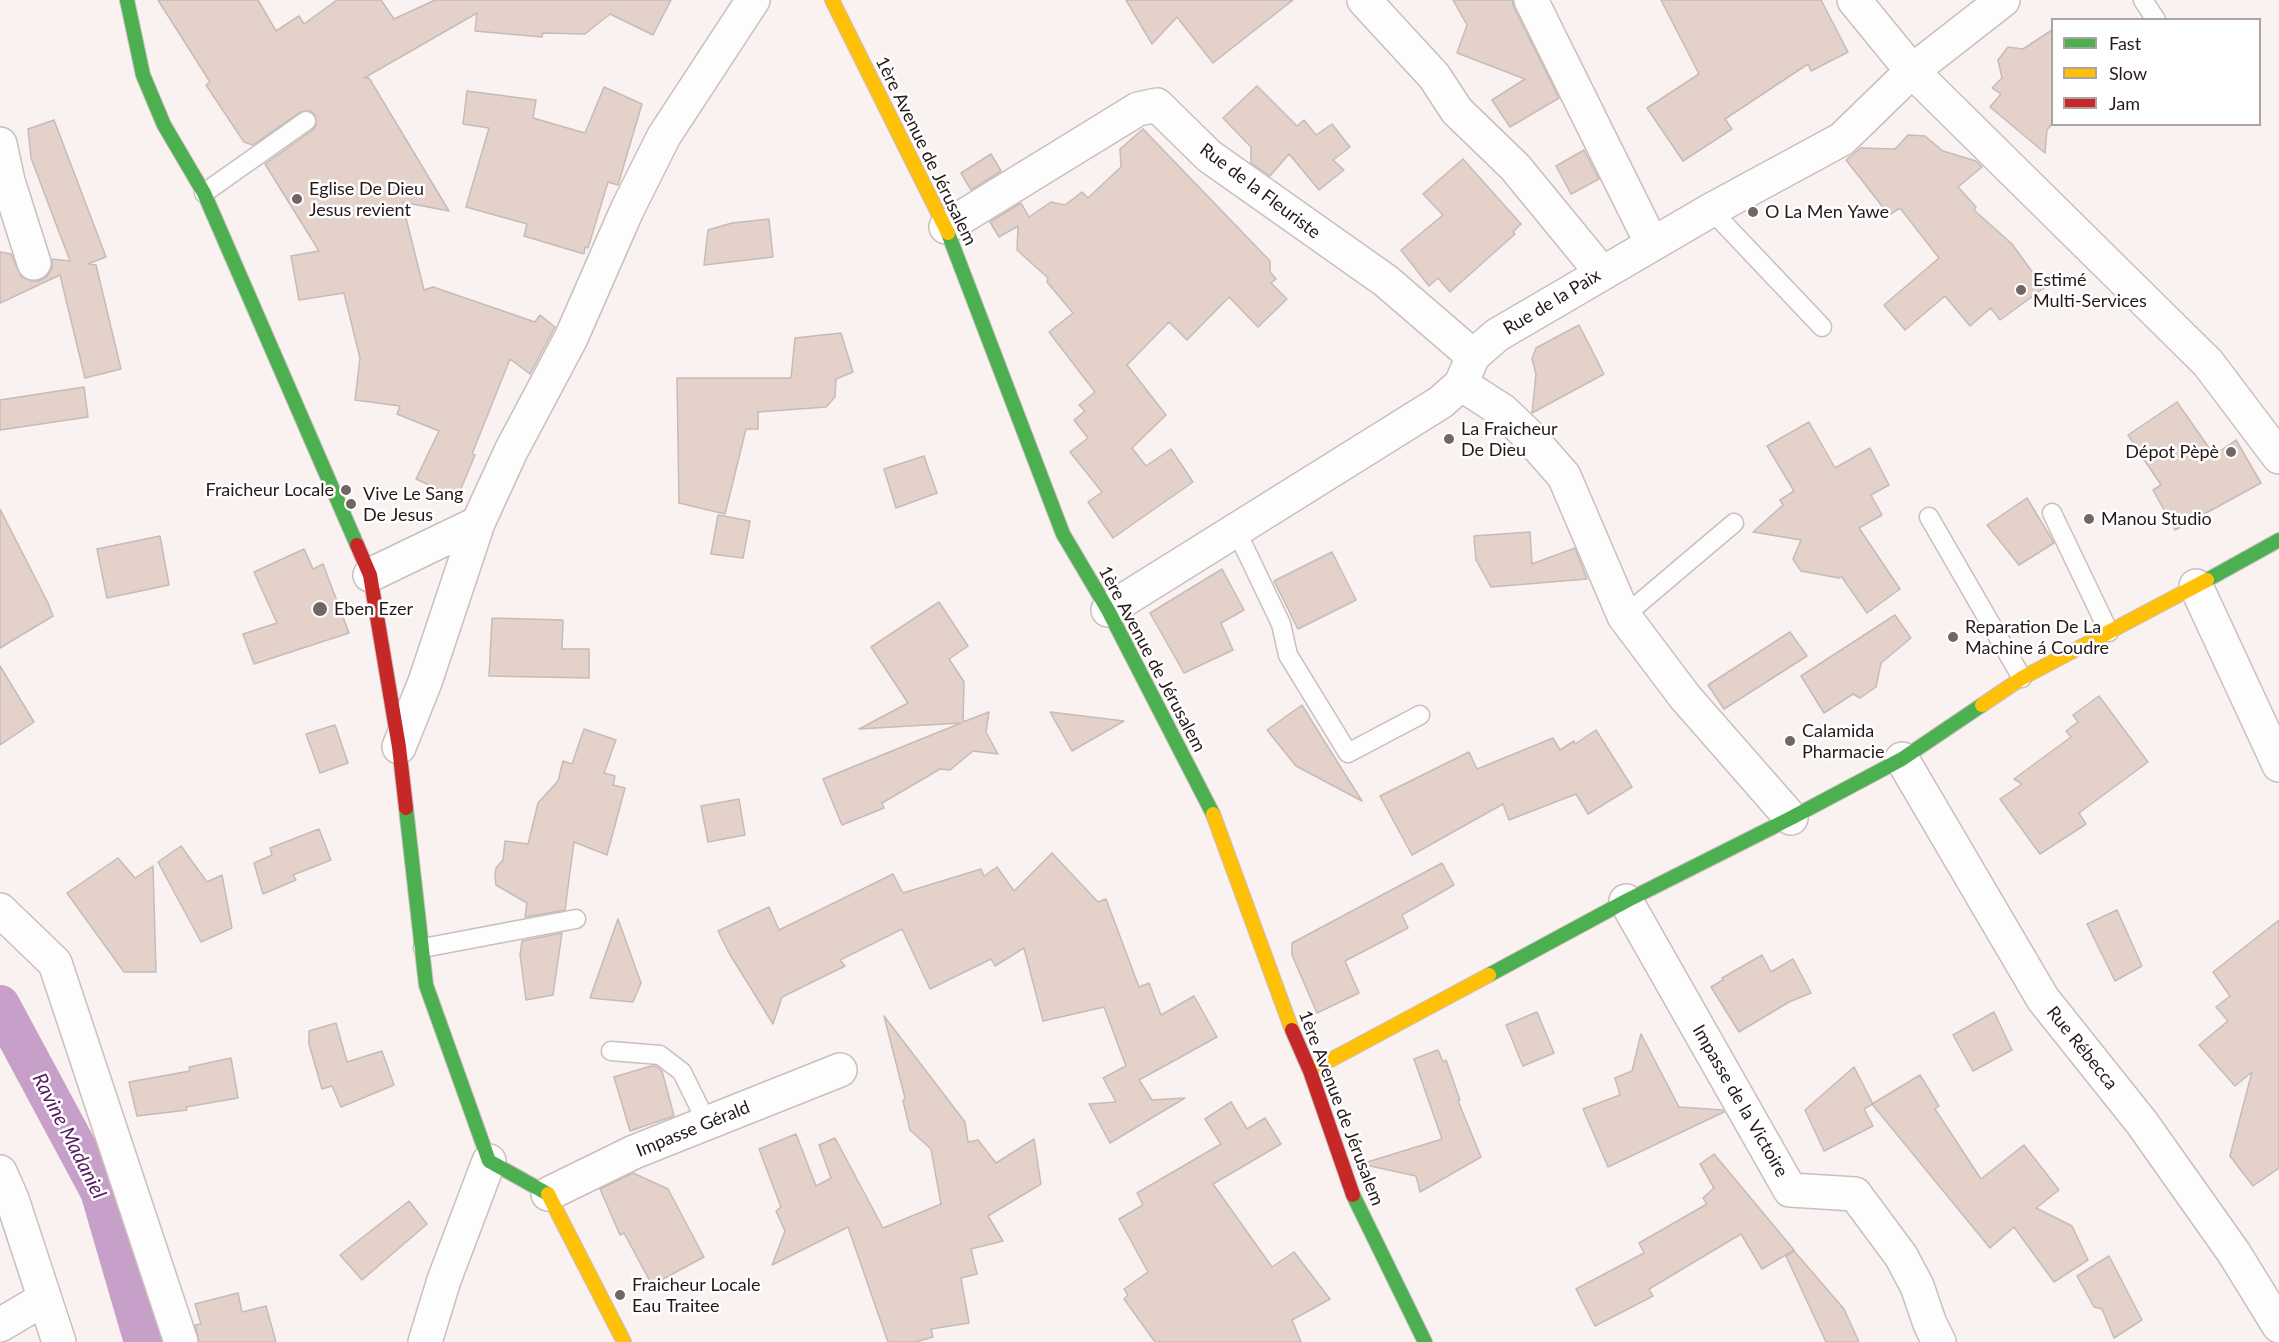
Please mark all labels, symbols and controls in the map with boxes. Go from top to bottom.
legend [2051,18,2261,126]
text: Fast [2109,32,2141,54]
street label: 1ère Avenue de Jérusalem [871,53,981,249]
text: Slow [2109,62,2147,84]
text: Jam [2109,92,2140,114]
street label: Rue de la Fleuriste [1195,139,1325,243]
place label: Eglise De Dieu Jesus revient [309,178,424,220]
marker: Eglise De Dieu Jesus revient [290,192,304,206]
place label: O La Men Yawe [1765,201,1889,223]
marker: O La Men Yawe [1746,205,1760,219]
street label: Rue de la Paix [1499,264,1605,340]
place label: Estimé Multi-Services [2033,269,2147,312]
marker: Estimé Multi-Services [2014,283,2028,297]
place label: La Fraicheur De Dieu [1461,418,1558,460]
marker: La Fraicheur De Dieu [1442,432,1456,446]
place label: Dépot Pèpè [2125,441,2219,463]
marker: Dépot Pèpè [2224,445,2238,459]
place label: Fraicheur Locale [205,479,334,501]
marker: Fraicheur Locale [339,483,353,497]
place label: Vive Le Sang De Jesus [363,483,463,526]
marker: Vive Le Sang De Jesus [344,497,358,511]
place label: Manou Studio [2101,508,2212,530]
marker: Manou Studio [2082,512,2096,526]
street label: 1ère Avenue de Jérusalem [1094,562,1210,756]
place label: Eben Ezer [334,598,413,620]
marker: Eben Ezer [311,600,329,618]
place label: Reparation De La Machine á Coudre [1965,616,2109,658]
marker: Reparation De La Machine á Coudre [1946,630,1960,644]
place label: Calamida Pharmacie [1802,720,1884,762]
marker: Calamida Pharmacie [1783,734,1797,748]
street label: Rue Rébecca [2042,1002,2122,1094]
street label: 1ère Avenue de Jérusalem [1294,1007,1388,1209]
street label: Impasse de la Victoire [1688,1021,1792,1181]
water label: Ravine Madaniel [27,1069,111,1203]
street label: Impasse Gérald [633,1096,753,1162]
place label: Fraicheur Locale Eau Traitee [632,1274,761,1316]
marker: Fraicheur Locale Eau Traitee [613,1288,627,1302]

